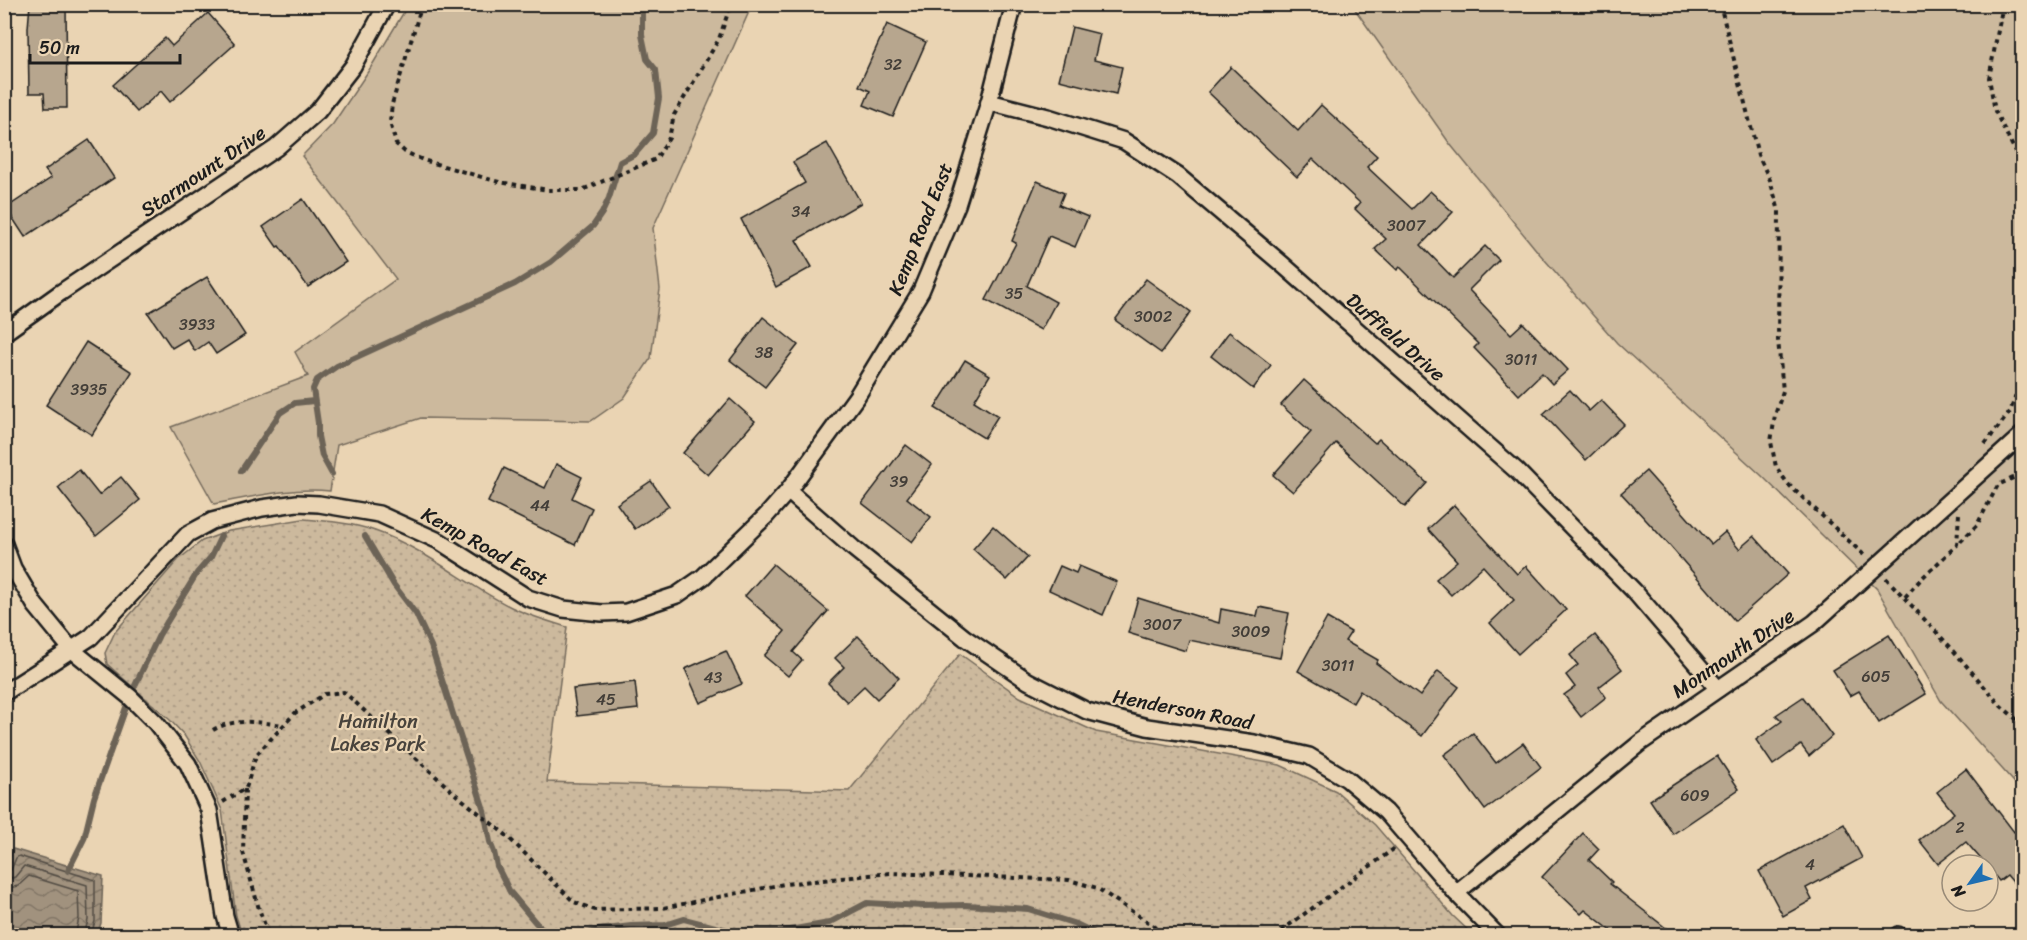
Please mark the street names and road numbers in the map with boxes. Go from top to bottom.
street label: Starmount Drive [133,116,273,227]
street label: Kemp Road East [878,157,963,301]
street label: Duffield Drive [1338,284,1454,391]
street label: Kemp Road East [415,497,555,596]
street label: Monmouth Drive [1664,599,1802,708]
street label: Henderson Road [1110,679,1257,741]

